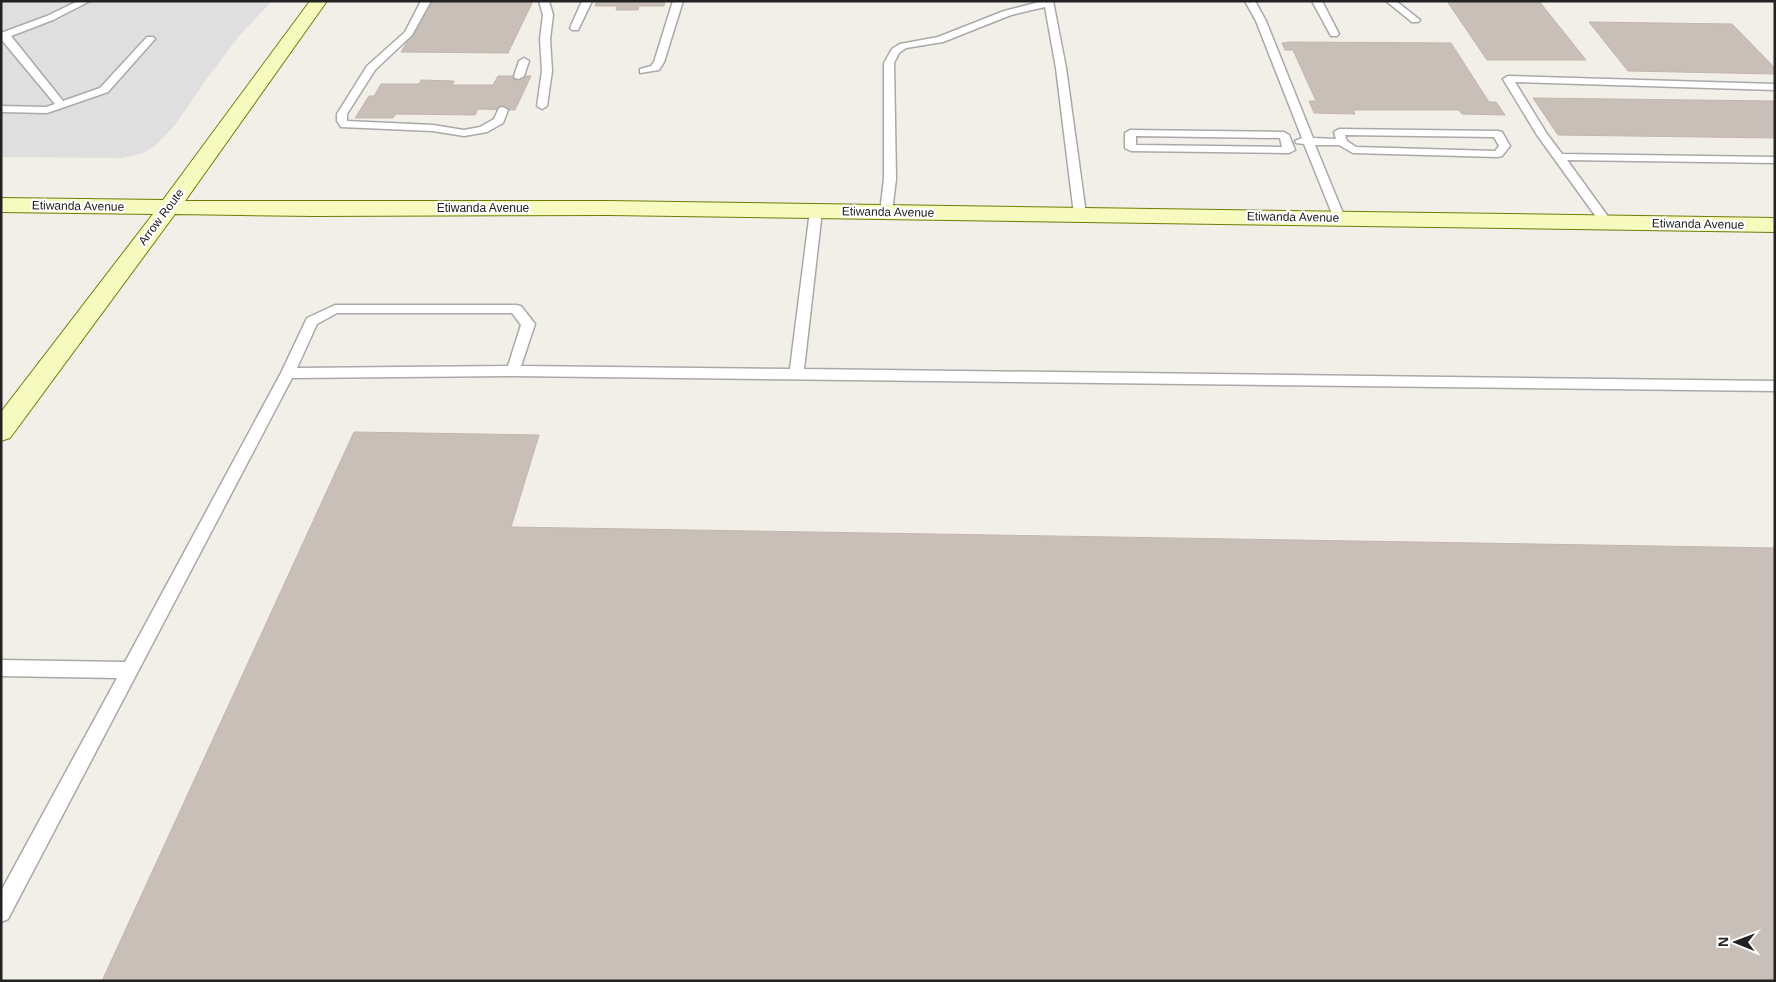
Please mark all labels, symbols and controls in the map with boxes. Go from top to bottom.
street label: Arrow Route [135,186,187,248]
street label: Etiwanda Avenue [32,198,125,214]
street label: Etiwanda Avenue [437,201,530,215]
street label: Etiwanda Avenue [842,204,935,220]
street label: Etiwanda Avenue [1247,209,1340,225]
street label: Etiwanda Avenue [1652,216,1745,232]
north arrow [1711,917,1761,967]
text: N [1715,937,1731,947]

